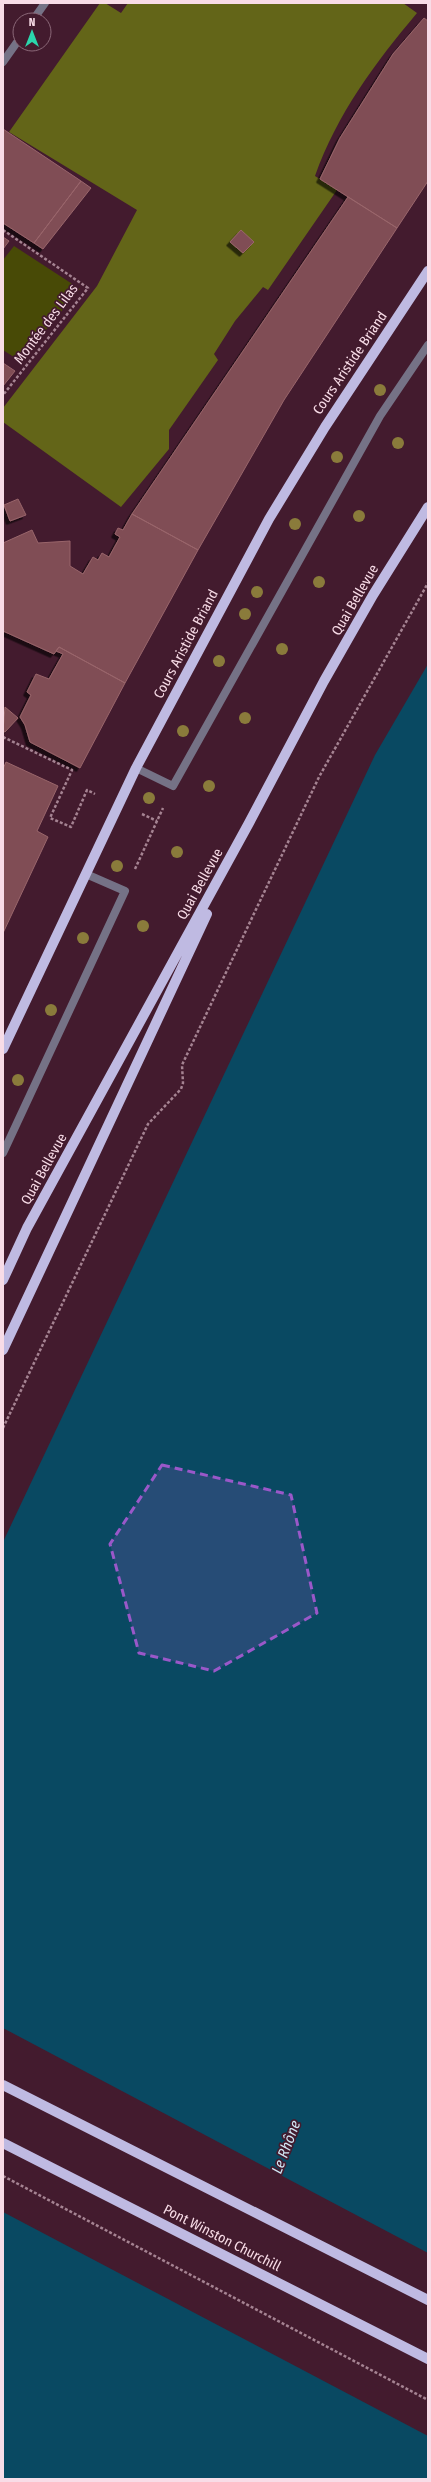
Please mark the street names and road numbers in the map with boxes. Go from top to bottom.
street label: Montée des Lilas [10,281,82,367]
street label: Cours Aristide Briand [309,308,391,418]
street label: Quai Bellevue [328,561,382,638]
street label: Cours Aristide Briand [150,587,222,701]
street label: Quai Bellevue [173,845,227,923]
street label: Quai Bellevue [17,1130,71,1208]
street label: Pont Winston Churchill [160,2201,284,2275]

